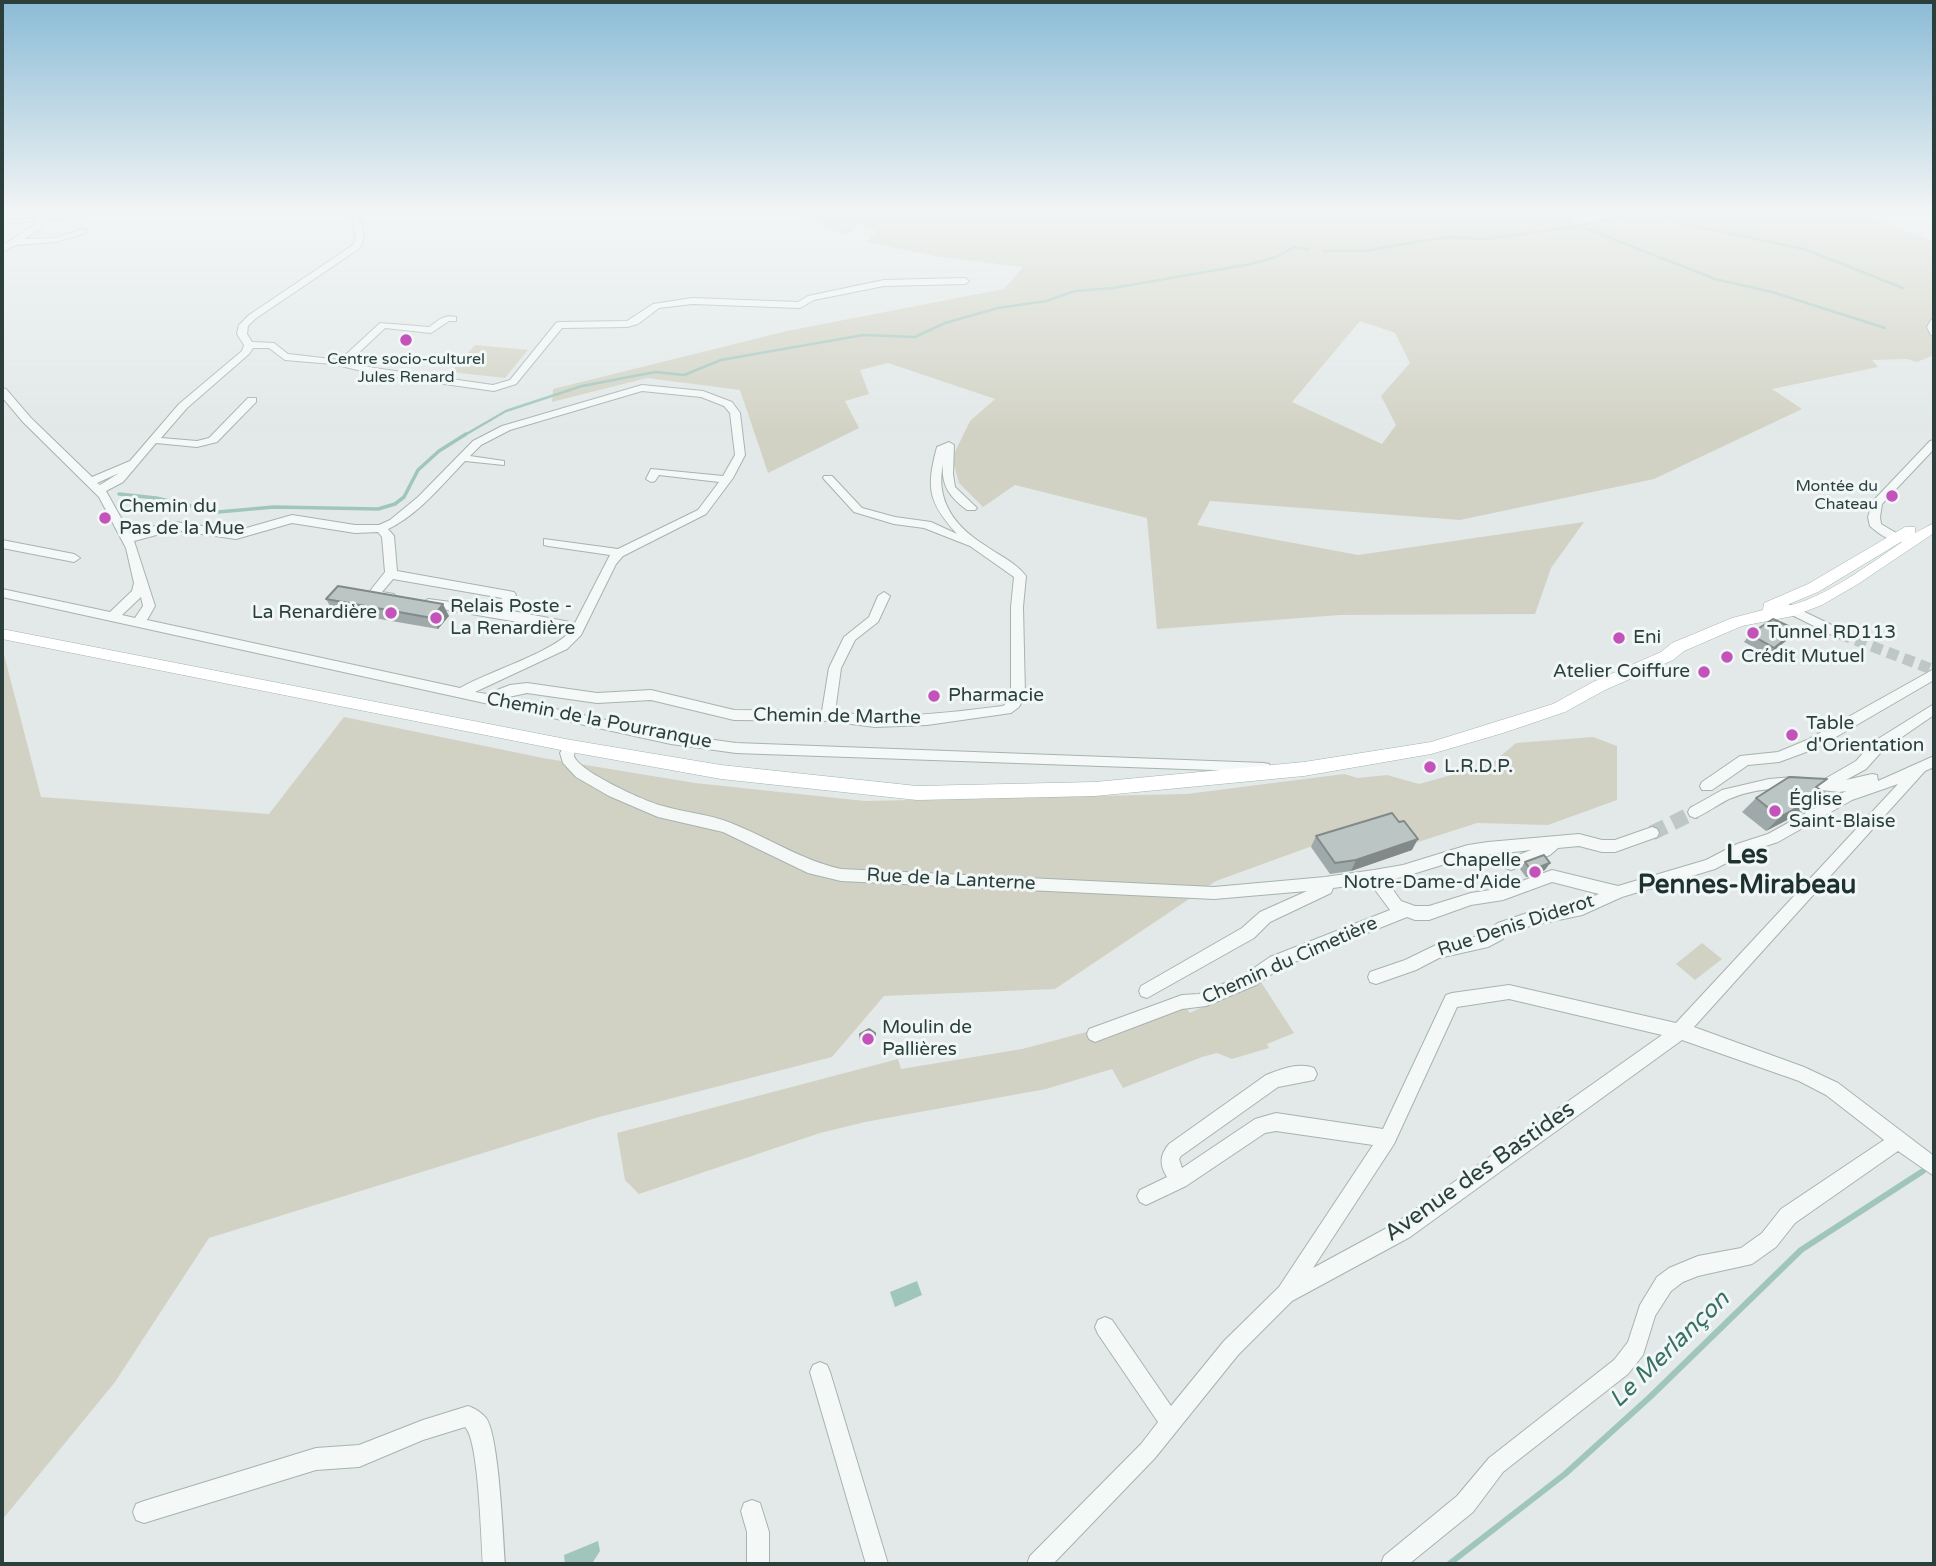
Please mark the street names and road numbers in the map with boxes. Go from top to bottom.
street label: Chemin de la Pourranque [484,688,714,754]
street label: Chemin de Marthe [753,704,921,730]
street label: Rue de la Lanterne [866,864,1036,896]
street label: Rue Denis Diderot [1435,890,1597,962]
street label: Chemin du Cimetière [1199,912,1381,1010]
street label: Avenue des Bastides [1380,1096,1580,1248]

